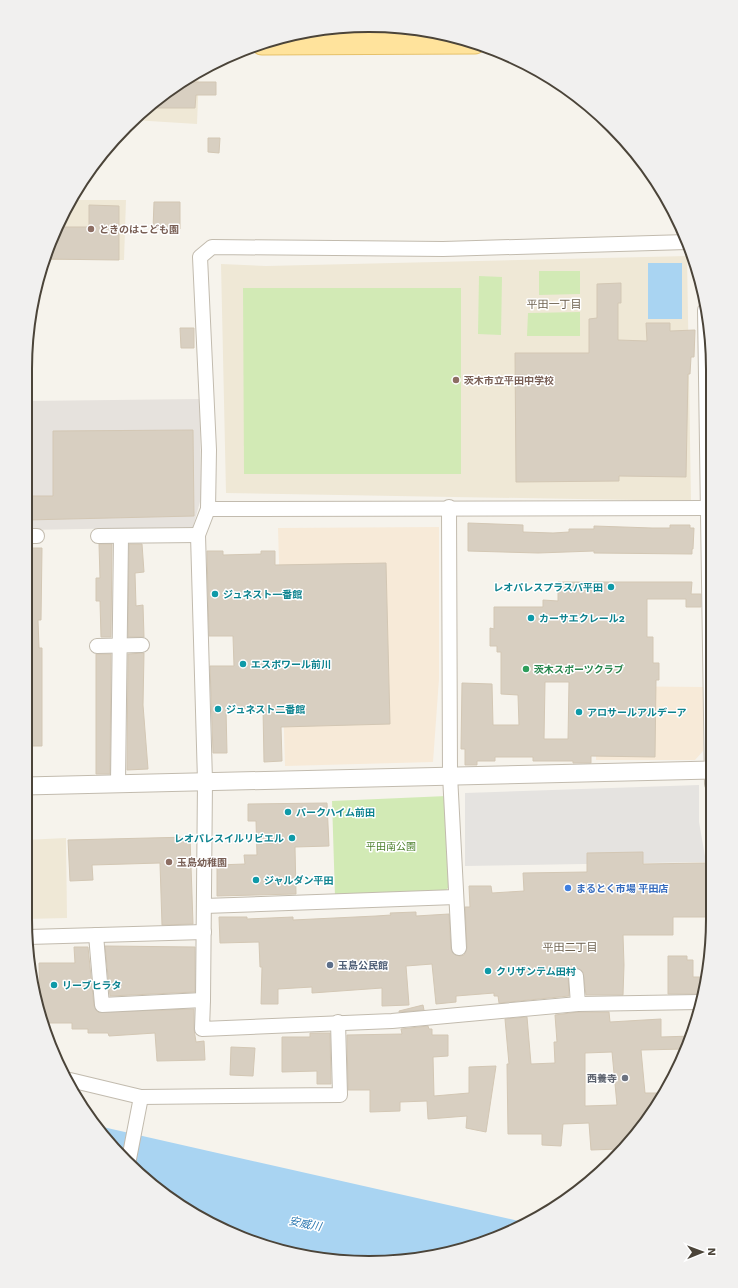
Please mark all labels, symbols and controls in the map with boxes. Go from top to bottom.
marker: ときのはこども園 [86,224,96,234]
place label: ときのはこども園 [99,224,179,235]
district label: 平田一丁目 [527,298,582,311]
marker: 茨木市立平田中学校 [451,375,461,385]
place label: 茨木市立平田中学校 [464,375,554,386]
place label: レオパレスプラスパ平田 [493,582,603,593]
marker: レオパレスプラスパ平田 [606,582,616,592]
marker: ジュネスト一番館 [210,589,220,599]
place label: ジュネスト一番館 [223,589,302,600]
marker: カーサエクレール2 [526,613,536,623]
place label: カーサエクレール2 [539,613,625,624]
marker: エスポワール前川 [238,659,248,669]
place label: エスポワール前川 [251,659,331,670]
marker: 茨木スポーツクラブ [521,664,531,674]
place label: 茨木スポーツクラブ [534,664,624,675]
marker: ジュネスト二番館 [213,704,223,714]
place label: ジュネスト二番館 [226,704,305,715]
marker: アロサールアルデーア [574,707,584,717]
place label: アロサールアルデーア [587,707,687,718]
marker: パークハイム前田 [283,807,293,817]
place label: パークハイム前田 [296,807,375,818]
place label: レオパレスイルリビエル [174,833,284,844]
marker: レオパレスイルリビエル [287,833,297,843]
park label: 平田南公園 [366,841,416,852]
marker: 玉島幼稚園 [164,857,174,867]
place label: 玉島幼稚園 [177,857,227,868]
marker: ジャルダン平田 [251,875,261,885]
place label: ジャルダン平田 [264,875,334,886]
marker: まるとく市場 平田店 [563,883,573,893]
place label: まるとく市場 平田店 [576,883,669,894]
district label: 平田二丁目 [543,941,598,954]
marker: 玉島公民館 [325,960,335,970]
place label: 玉島公民館 [338,960,388,971]
marker: クリザンテム田村 [483,966,493,976]
place label: クリザンテム田村 [496,966,576,977]
marker: リーブヒラタ [49,980,59,990]
place label: リーブヒラタ [62,980,121,991]
place label: 西養寺 [587,1073,617,1084]
marker: 西養寺 [620,1073,630,1083]
water label: 安威川 [288,1214,323,1234]
north arrow [682,1232,722,1272]
text: N [705,1248,718,1256]

